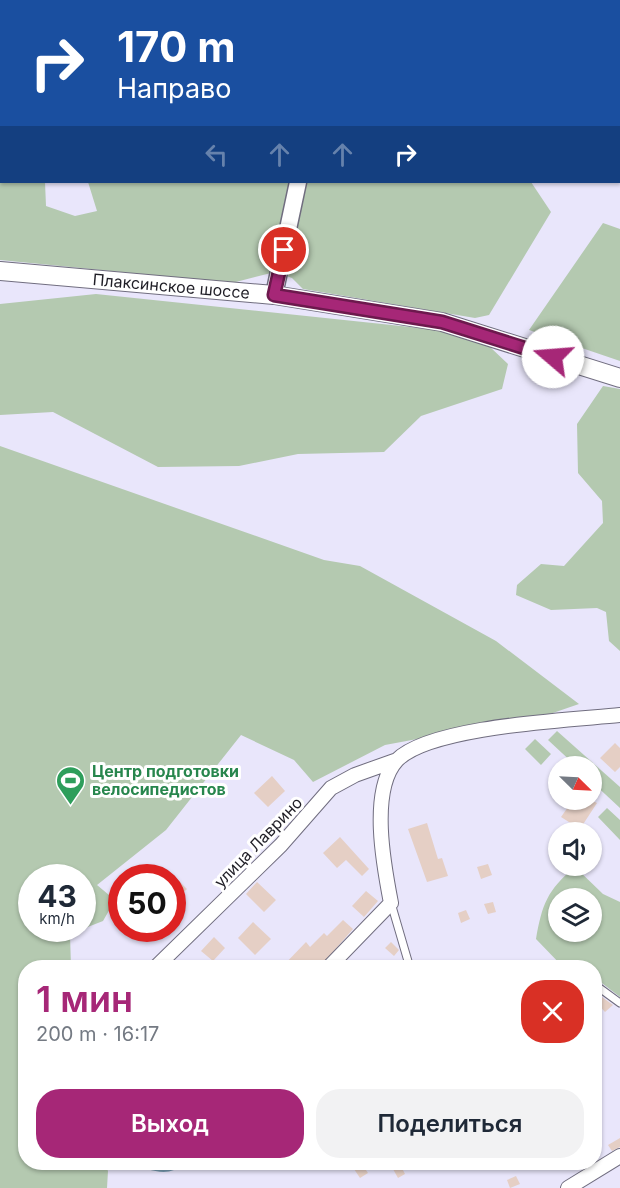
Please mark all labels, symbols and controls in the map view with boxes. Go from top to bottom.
text: 170 m [117,21,235,72]
icon: right [18,24,96,102]
text: Направо [117,72,232,105]
icon: left [200,138,233,171]
icon: ahead [263,138,296,171]
icon: ahead [326,138,359,171]
icon: right [389,138,422,171]
pin [258,224,309,275]
icon: arrive [267,233,300,266]
street label: Плаксинское шоссе [92,269,251,303]
position arrow [521,325,585,389]
north arrow [548,756,602,810]
map controls [548,756,602,942]
place label: Центр подготовки велосипедистов [92,761,239,799]
sports icon: Центр подготовки велосипедистов [55,764,87,806]
street label: улица Лаврино [210,793,306,891]
button: sound [548,822,602,876]
speed limit sign: 50 [108,864,186,942]
text: 43 [37,878,77,914]
button: layers [548,888,602,942]
text: km/h [39,909,75,928]
text: 1 мин [36,977,133,1021]
button: close [521,980,584,1043]
text: 200 m · 16:17 [36,1022,159,1046]
button: Выход [36,1089,304,1158]
button: Поделиться [316,1089,584,1158]

